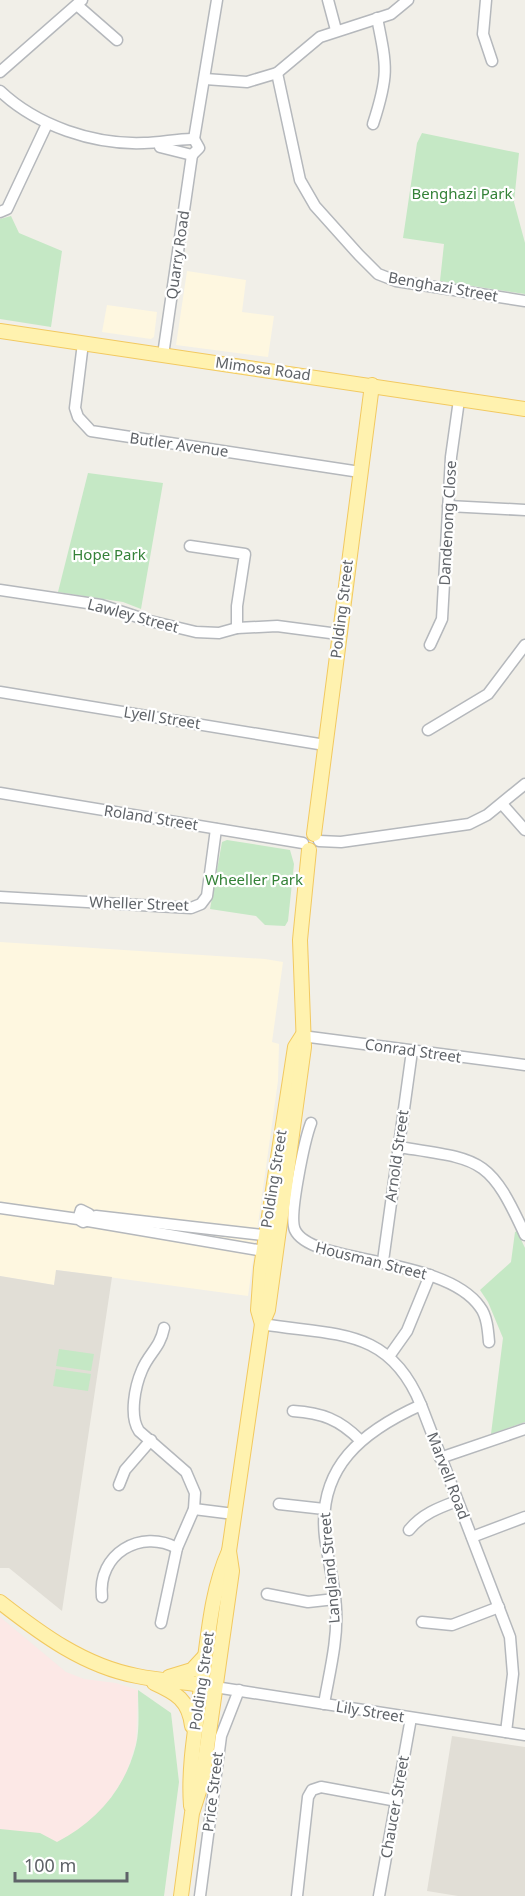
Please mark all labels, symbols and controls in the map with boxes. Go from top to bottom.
park label: Benghazi Park [412,183,512,203]
street label: Quarry Road [161,209,193,301]
street label: Benghazi Street [387,267,500,306]
street label: Mimosa Road [214,351,312,385]
street label: Butler Avenue [128,427,230,461]
street label: Dandenong Close [434,460,460,586]
park label: Hope Park [72,544,146,564]
street label: Polding Street [325,558,357,659]
street label: Lawley Street [85,593,182,637]
street label: Lyell Street [122,701,203,733]
street label: Roland Street [103,800,200,834]
park label: Wheeller Park [205,869,303,889]
street label: Wheller Street [89,891,190,915]
street label: Conrad Street [364,1033,463,1067]
street label: Arnold Street [380,1108,412,1203]
street label: Polding Street [255,1128,291,1229]
street label: Housman Street [313,1237,430,1284]
street label: Marvell Road [423,1429,475,1522]
street label: Langland Street [314,1511,344,1624]
street label: Polding Street [184,1630,218,1731]
street label: Lily Street [335,1696,406,1726]
street label: Price Street [197,1750,227,1833]
street label: Chaucer Street [375,1753,413,1860]
scale bar [15,1845,128,1883]
text: 100 m [24,1853,76,1877]

